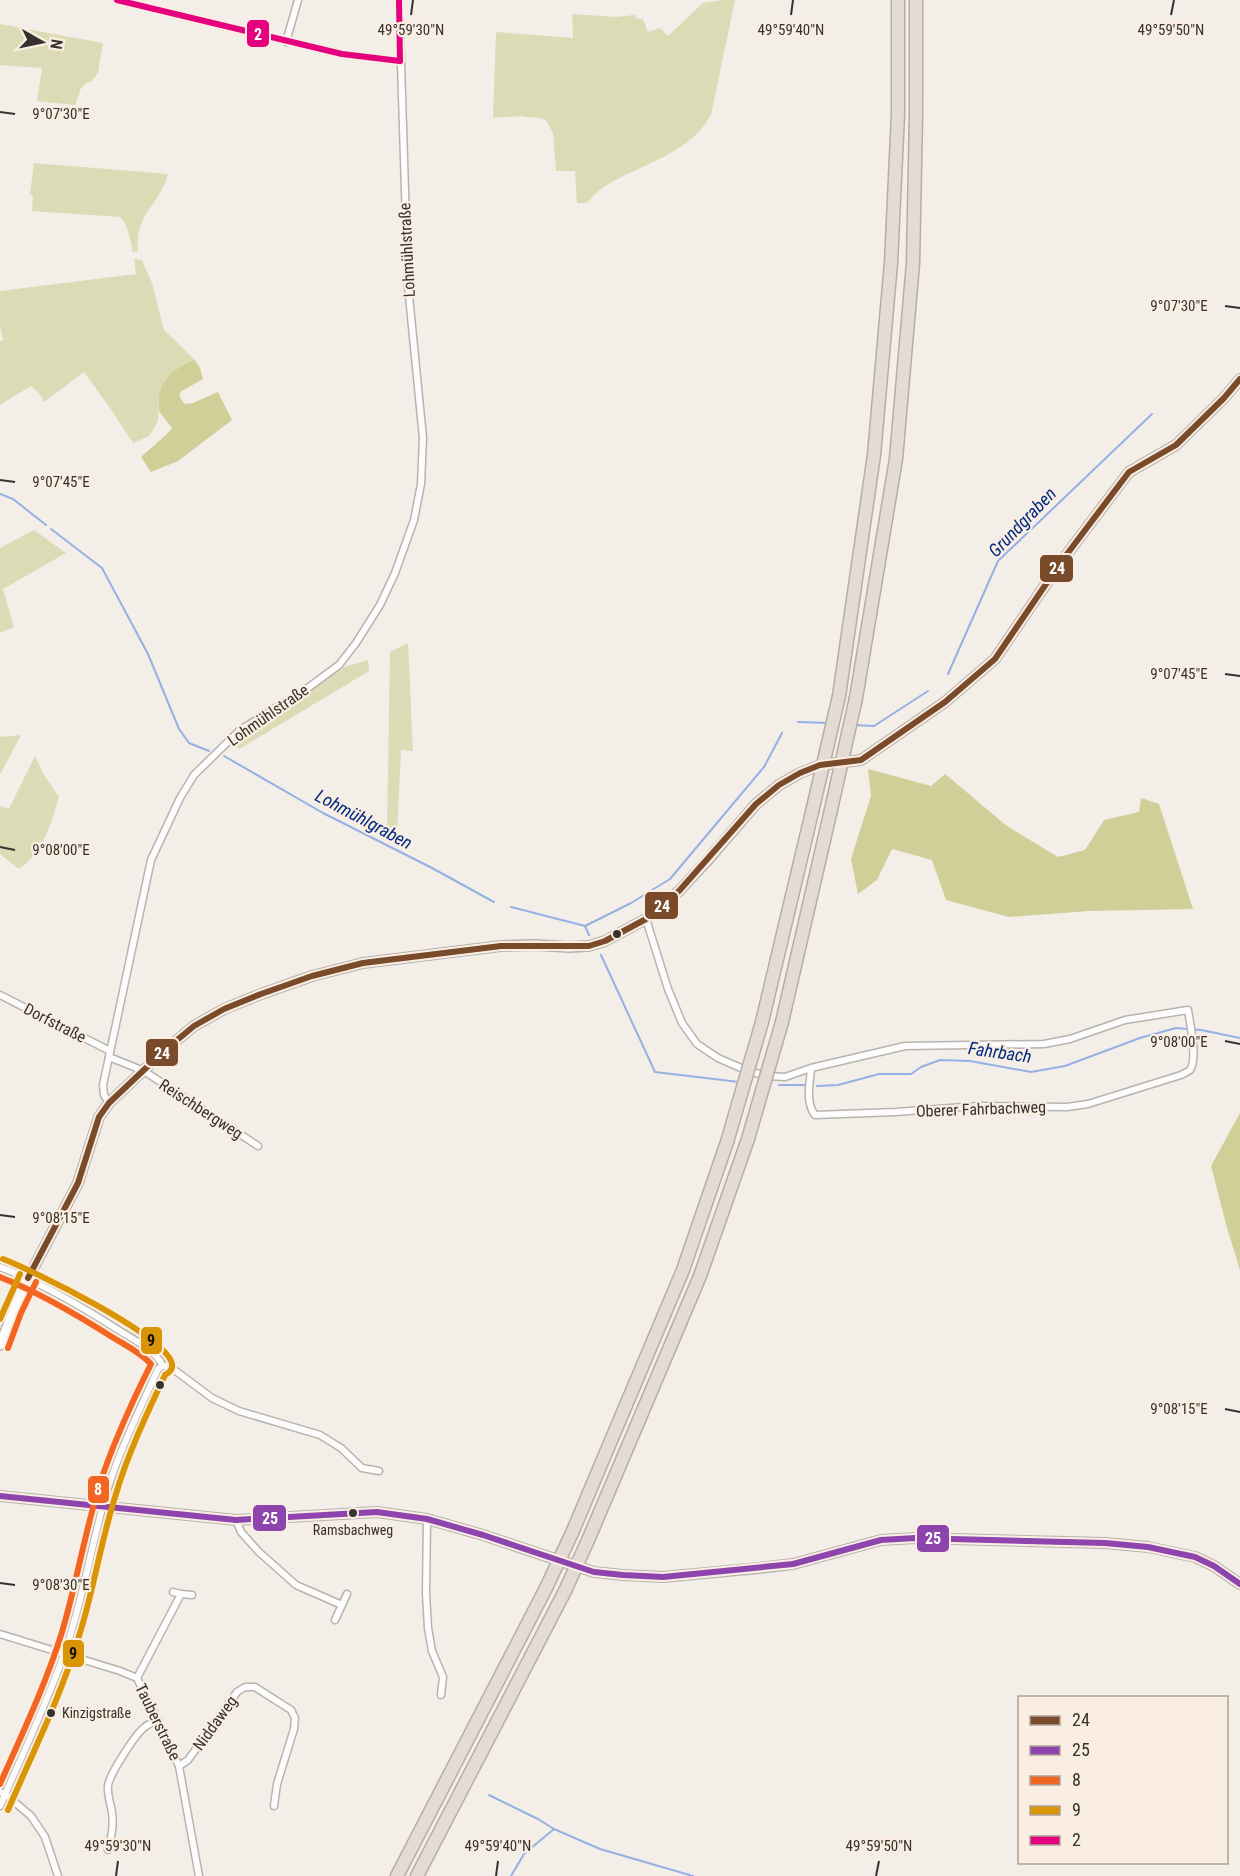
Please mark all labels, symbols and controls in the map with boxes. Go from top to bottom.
north arrow [12,12,72,72]
line badge: 2 [246,19,270,48]
text: 49°59'30"N [378,21,444,39]
text: 49°59'40"N [758,21,824,39]
text: 49°59'50"N [1138,21,1204,39]
text: 2 [254,25,262,44]
text: N [46,38,66,51]
text: 9°07'30"E [32,105,90,123]
street label: Lohmühlstraße [395,202,419,298]
text: 9°07'30"E [1150,297,1208,315]
text: 9°07'45"E [32,473,90,491]
water label: Grundgraben [984,483,1060,561]
line badge: 24 [1039,554,1074,583]
text: 24 [1049,559,1065,578]
text: 9°07'45"E [1150,665,1208,683]
street label: Lohmühlstraße [224,680,312,750]
water label: Lohmühlgraben [312,785,416,853]
text: 9°08'00"E [32,841,90,859]
line badge: 24 [644,891,679,920]
text: 24 [654,897,670,916]
unlabelled marker [611,928,623,940]
street label: Dorfstraße [21,999,89,1047]
text: 9°08'00"E [1150,1033,1208,1051]
water label: Fahrbach [967,1037,1033,1067]
line badge: 24 [145,1038,179,1067]
text: 24 [154,1044,170,1063]
street label: Reischbergweg [156,1075,246,1143]
street label: Oberer Fahrbachweg [916,1097,1046,1121]
text: 9°08'15"E [32,1209,90,1227]
line badge: 9 [140,1326,163,1355]
text: 9 [147,1331,155,1350]
unlabelled marker [154,1379,166,1391]
text: 9°08'15"E [1150,1400,1208,1418]
line badge: 8 [87,1475,110,1504]
text: 8 [94,1480,102,1499]
line badge: 25 [252,1504,287,1532]
marker: Ramsbachweg [347,1507,359,1519]
text: 25 [262,1509,278,1528]
place label: Ramsbachweg [313,1522,393,1538]
line badge: 25 [916,1524,950,1553]
text: 25 [925,1529,941,1548]
text: 9°08'30"E [32,1576,90,1594]
line badge: 9 [62,1639,85,1668]
text: 9 [69,1644,77,1663]
street label: Tauberstraße [131,1680,185,1764]
street label: Niddaweg [189,1692,241,1754]
legend [1018,1696,1228,1864]
place label: Kinzigstraße [62,1705,131,1721]
marker: Kinzigstraße [45,1707,57,1719]
text: 24 [1072,1709,1090,1730]
text: 25 [1072,1739,1090,1760]
text: 8 [1072,1769,1081,1790]
text: 9 [1072,1799,1081,1820]
text: 2 [1072,1829,1081,1850]
text: 49°59'30"N [85,1837,151,1855]
text: 49°59'40"N [465,1837,531,1855]
text: 49°59'50"N [846,1837,912,1855]

